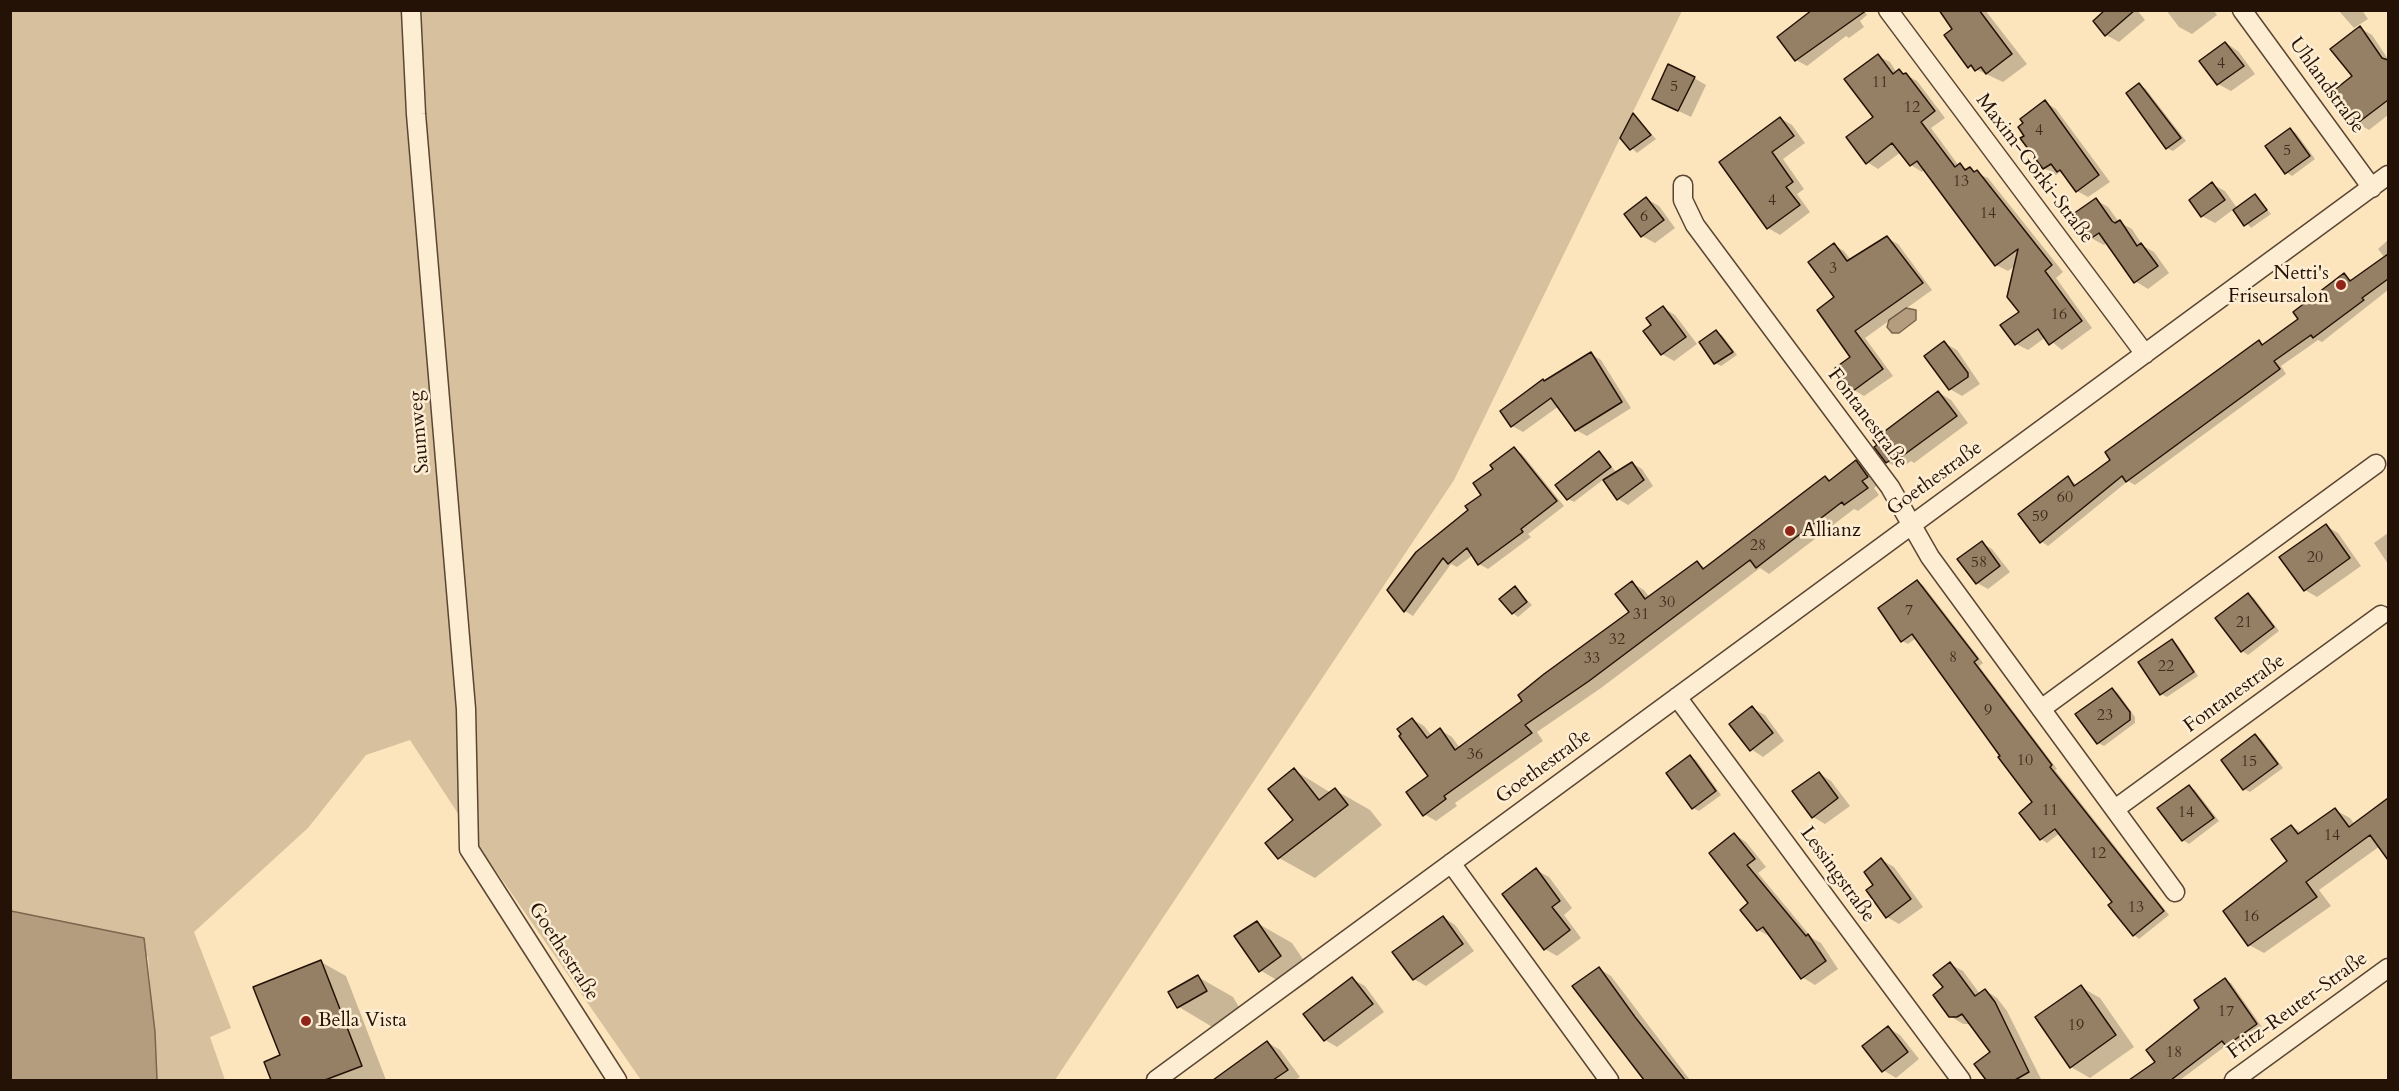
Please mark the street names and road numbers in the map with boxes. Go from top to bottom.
street label: Uhlandstraße [2283,33,2369,139]
street label: Maxim-Gorki-Straße [1970,89,2098,249]
street label: Fontanestraße [1822,364,1912,474]
street label: Saumweg [404,390,436,474]
street label: Goethestraße [1883,436,1987,522]
street label: Fontanestraße [2180,649,2290,739]
street label: Goethestraße [1492,724,1596,810]
street label: Lessingstraße [1794,822,1880,928]
street label: Goethestraße [522,898,604,1006]
street label: Fritz-Reuter-Straße [2223,947,2373,1065]

